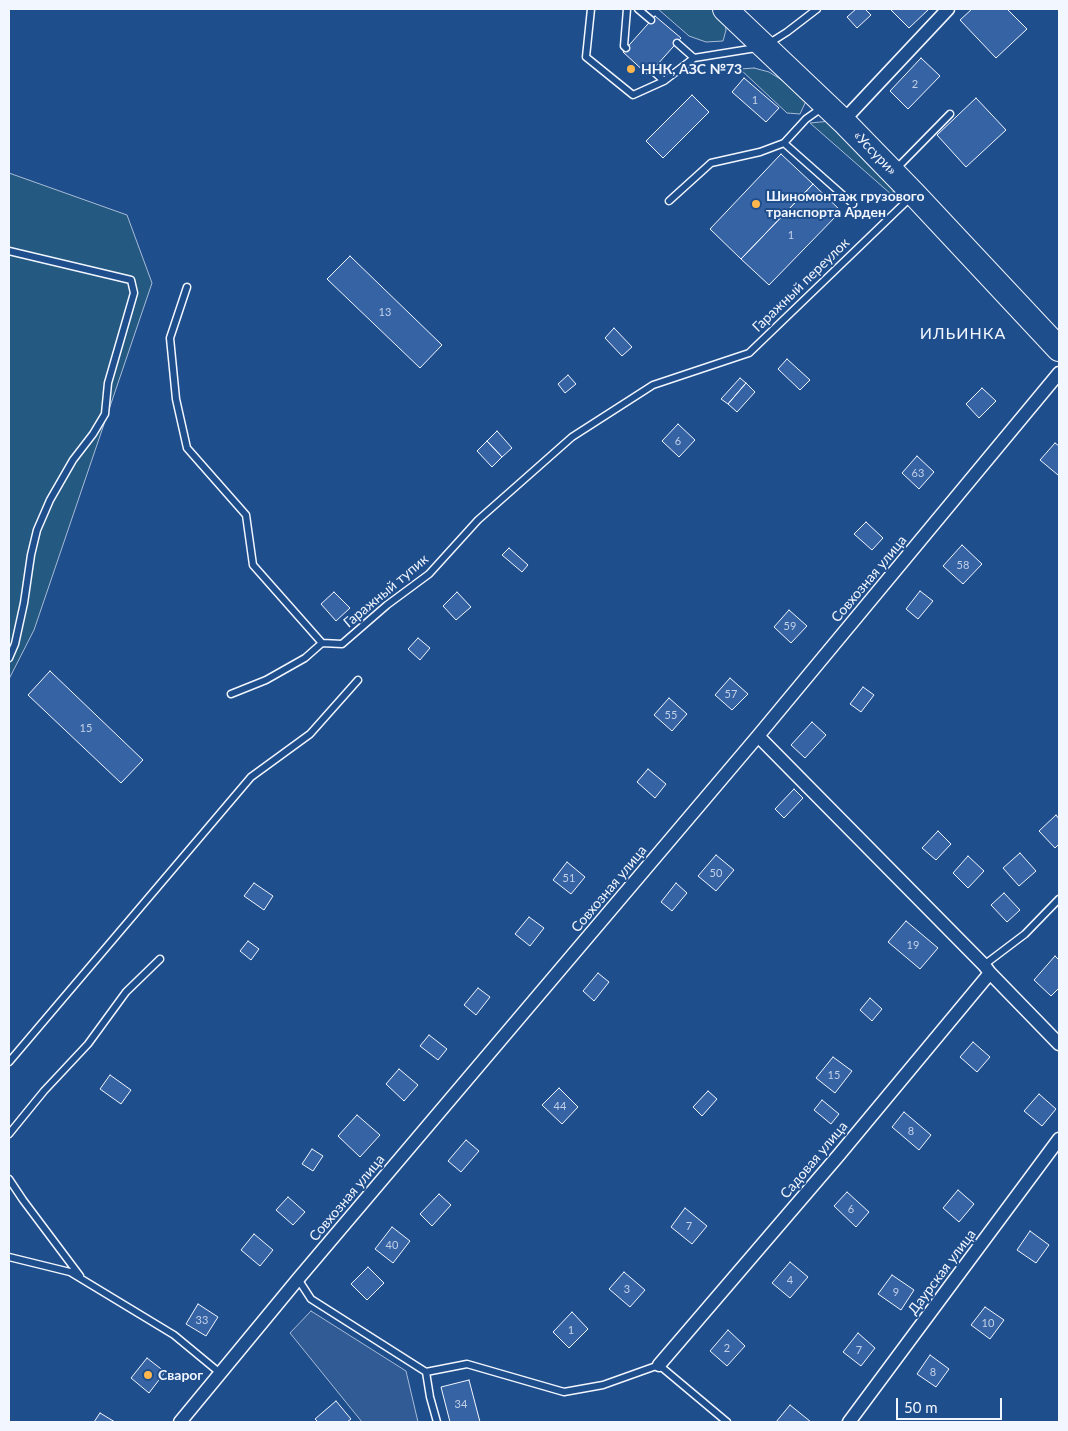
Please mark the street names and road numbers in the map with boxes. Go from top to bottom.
street label: «Уссури» [850,127,900,179]
street label: Гаражный переулок [749,234,853,336]
street label: Совхозная улица [828,532,910,626]
street label: Гаражный тупик [340,551,432,631]
street label: Совхозная улица [568,842,650,936]
street label: Садовая улица [777,1118,851,1202]
street label: Совхозная улица [306,1151,388,1245]
street label: Даурская улица [904,1226,980,1318]

